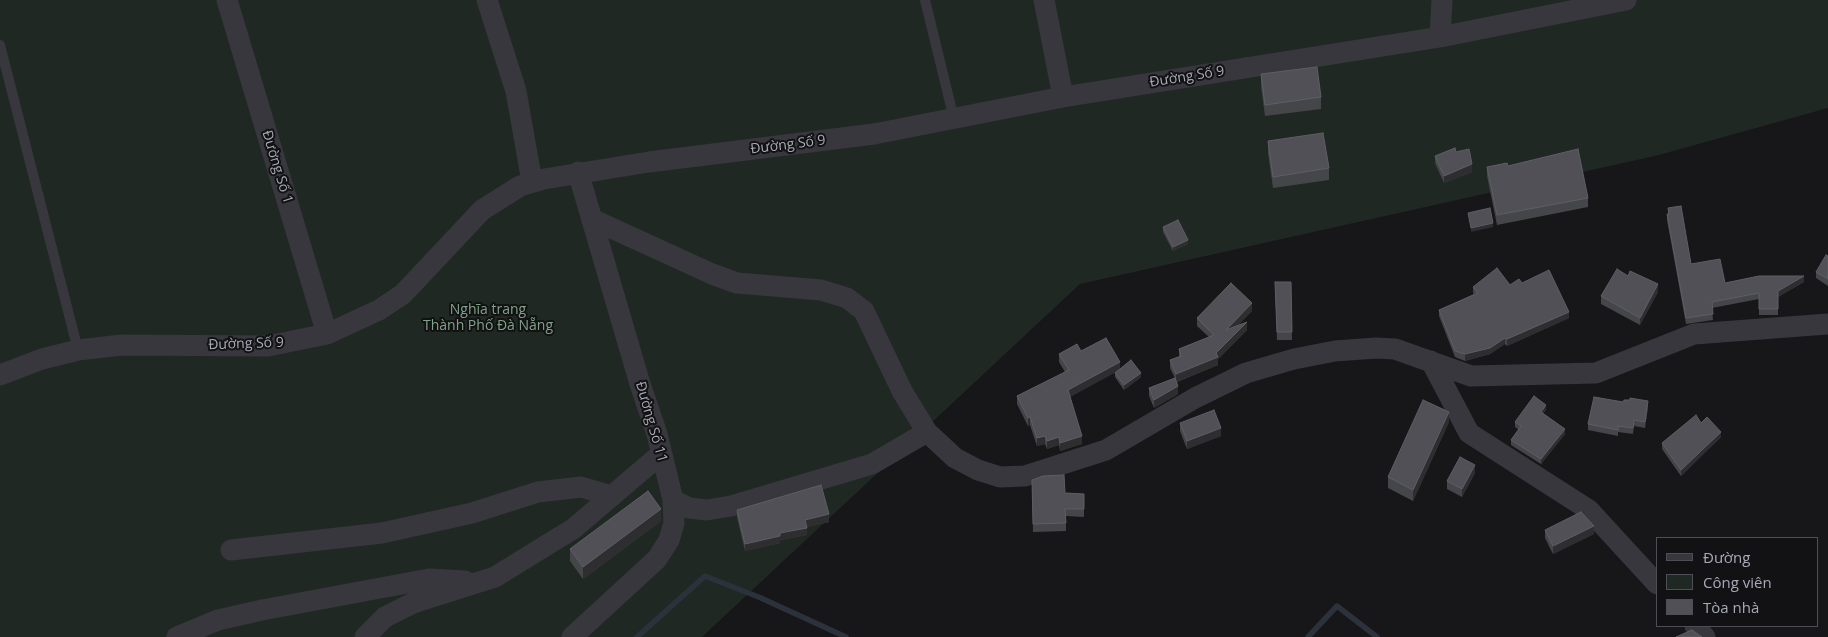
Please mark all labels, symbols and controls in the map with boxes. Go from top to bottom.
street label: Đường Số 9 [1148,63,1226,91]
street label: Đường Số 1 [258,128,296,206]
street label: Đường Số 9 [749,132,827,158]
park label: Nghĩa trang Thành Phố Đà Nẵng [423,302,553,334]
street label: Đường Số 9 [208,334,284,354]
street label: Đường Số 11 [631,380,671,464]
legend [1656,537,1818,627]
text: Đường [1703,547,1750,567]
text: Công viên [1703,572,1772,592]
text: Tòa nhà [1703,597,1759,617]

